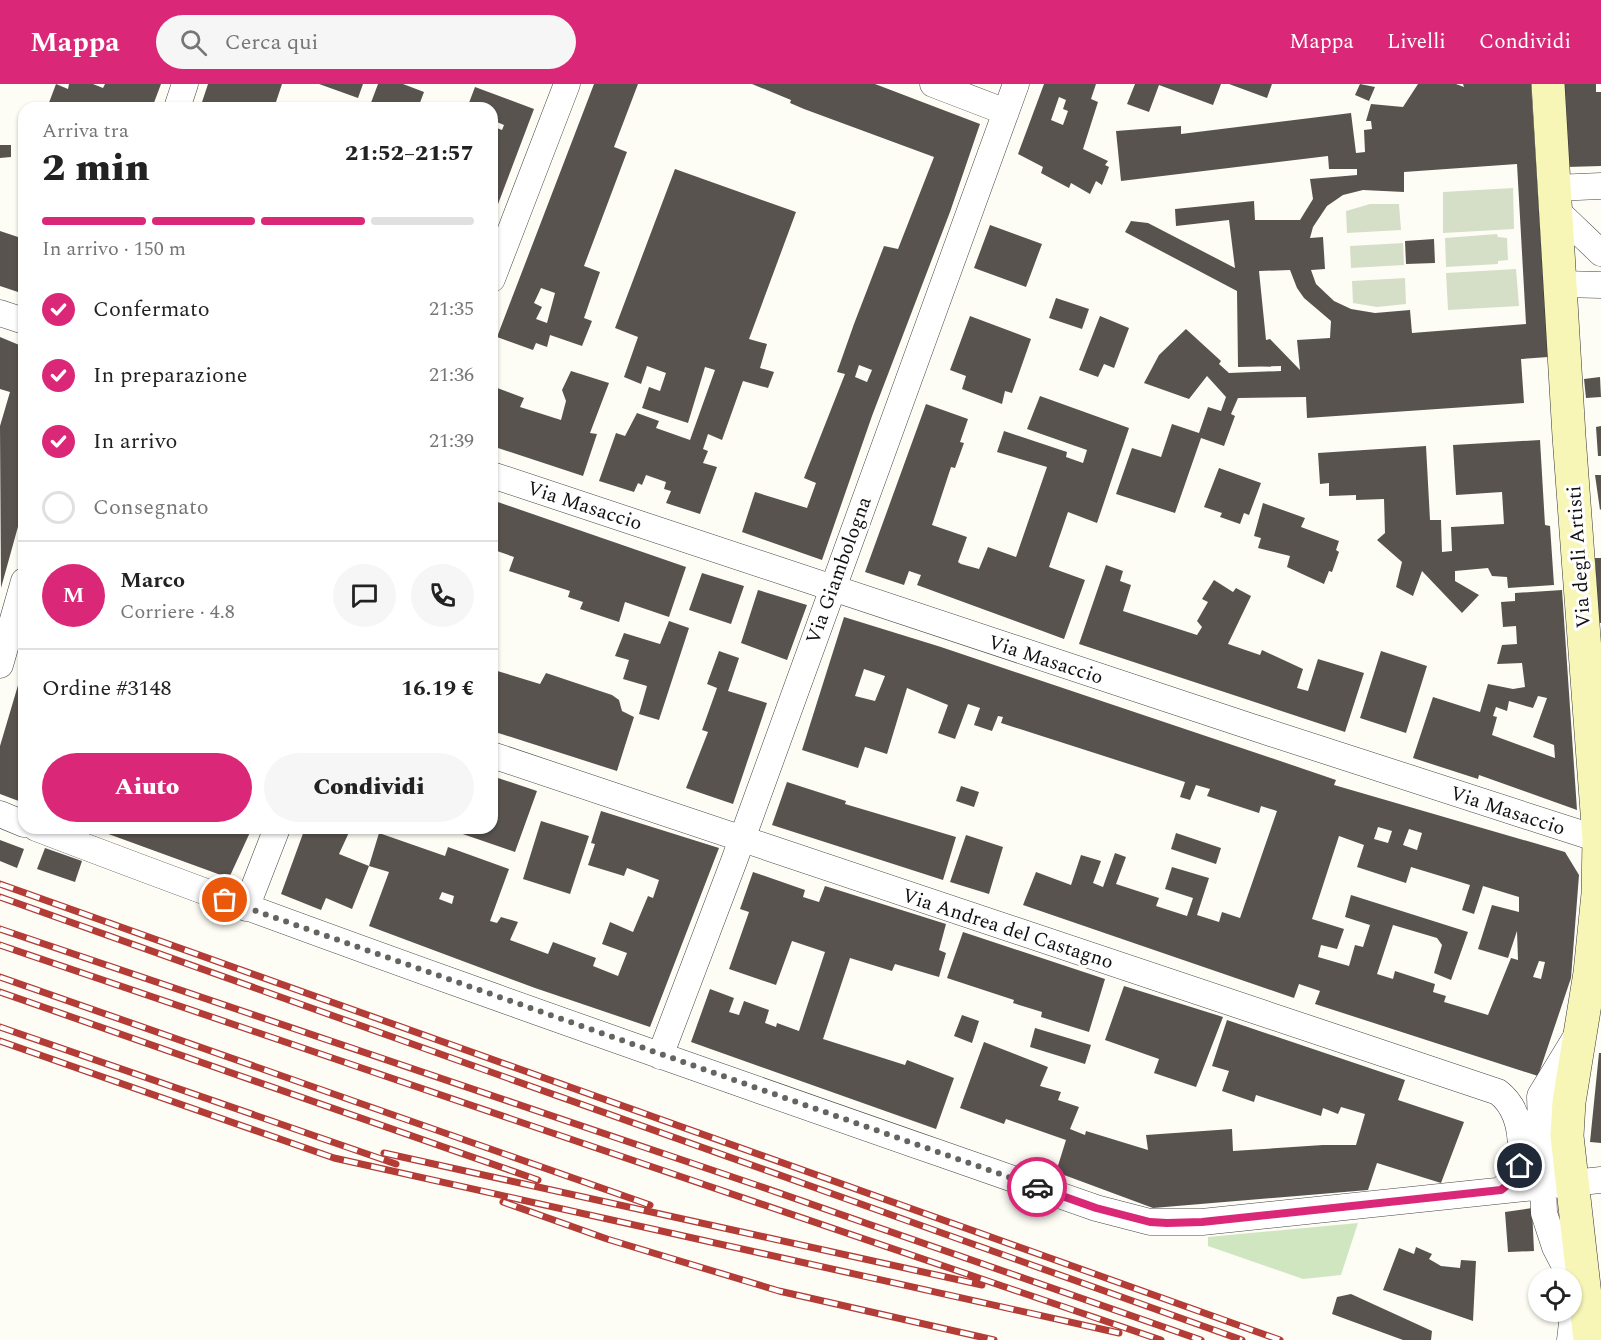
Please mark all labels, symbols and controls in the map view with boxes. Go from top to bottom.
search box [156,15,576,69]
text: Mappa [30,21,120,64]
icon: search [177,26,210,59]
text: Cerca qui [225,26,318,59]
text: Mappa [1289,26,1354,58]
text: Livelli [1387,26,1446,58]
text: Condividi [1479,26,1571,58]
text: Arriva tra [42,116,129,146]
text: 21:52–21:57 [345,137,474,170]
text: 2 min [42,139,150,198]
text: In arrivo · 150 m [42,234,186,264]
icon: check [42,293,75,326]
text: Confermato [93,293,210,326]
text: 21:35 [429,294,474,324]
icon: check [42,359,75,392]
text: In preparazione [93,359,247,392]
text: 21:36 [429,360,474,390]
icon: check [42,425,75,458]
text: In arrivo [93,425,177,458]
text: 21:39 [429,426,474,456]
street label: Via Masaccio [523,473,646,539]
street label: Via degli Artisti [1559,485,1599,629]
text: Consegnato [93,491,209,524]
street label: Via Giambologna [798,492,880,648]
text: Marco [120,564,185,597]
button: chat [333,564,396,627]
button: phone [411,564,474,627]
text: M [63,579,84,612]
text: Corriere · 4.8 [120,597,235,627]
street label: Via Masaccio [984,627,1107,693]
text: Ordine #3148 [42,672,172,705]
text: 16.19 € [401,672,474,705]
button: Aiuto [42,753,252,822]
button: Condividi [264,753,474,822]
street label: Via Masaccio [1446,778,1569,844]
pin [199,874,250,925]
street label: Via Andrea del Castagno [898,881,1117,977]
icon: bag [208,883,241,916]
pin [1494,1140,1545,1191]
icon: home [1503,1149,1536,1182]
courier [1007,1157,1067,1217]
icon: car [1021,1171,1054,1204]
map controls [1528,1268,1582,1322]
button: locate [1528,1268,1582,1322]

